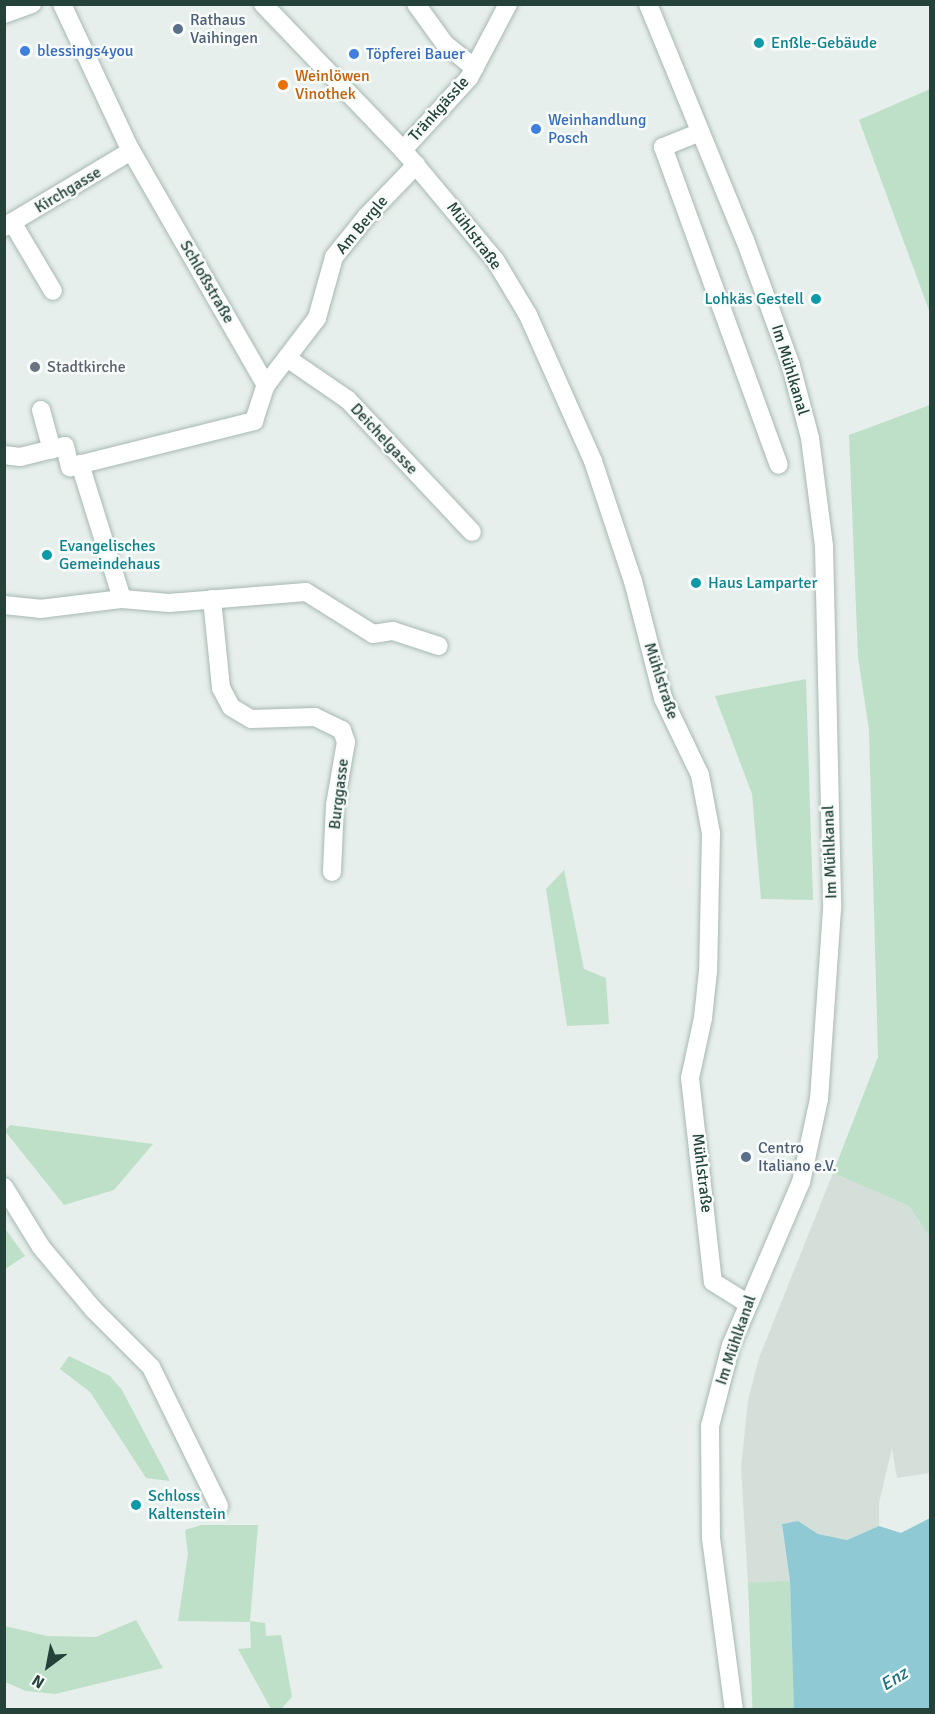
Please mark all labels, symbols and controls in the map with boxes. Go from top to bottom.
place label: Rathaus Vaihingen [190,10,258,48]
marker: Rathaus Vaihingen [171,22,185,36]
place label: Enßle-Gebäude [771,33,877,53]
marker: Enßle-Gebäude [752,36,766,50]
place label: blessings4you [37,41,134,61]
marker: blessings4you [18,44,32,58]
place label: Töpferei Bauer [366,44,465,64]
marker: Töpferei Bauer [347,47,361,61]
place label: Weinlöwen Vinothek [295,66,370,104]
street label: Tränkgässle [405,73,473,145]
marker: Weinlöwen Vinothek [276,78,290,92]
place label: Weinhandlung Posch [548,110,647,148]
marker: Weinhandlung Posch [529,122,543,136]
street label: Kirchgasse [31,163,105,217]
street label: Am Bergle [332,192,392,258]
street label: Mühlstraße [442,198,506,274]
street label: Schloßstraße [176,237,238,327]
place label: Lohkäs Gestell [704,289,804,309]
marker: Lohkäs Gestell [809,292,823,306]
street label: Im Mühlkanal [767,322,813,418]
place label: Stadtkirche [47,357,126,377]
marker: Stadtkirche [28,360,42,374]
street label: Deichelgasse [346,399,422,479]
place label: Evangelisches Gemeindehaus [59,536,160,574]
marker: Evangelisches Gemeindehaus [40,548,54,562]
place label: Haus Lamparter [708,573,817,593]
marker: Haus Lamparter [689,576,703,590]
street label: Mühlstraße [640,640,682,722]
street label: Burggasse [325,758,353,830]
street label: Im Mühlkanal [819,805,841,899]
street label: Mühlstraße [688,1132,716,1214]
place label: Centro Italiano e.V. [758,1138,837,1176]
marker: Centro Italiano e.V. [739,1150,753,1164]
street label: Im Mühlkanal [712,1293,760,1387]
place label: Schloss Kaltenstein [148,1486,226,1524]
marker: Schloss Kaltenstein [129,1498,143,1512]
north arrow [18,1636,78,1696]
water label: Enz [876,1662,912,1696]
text: N [28,1670,48,1693]

